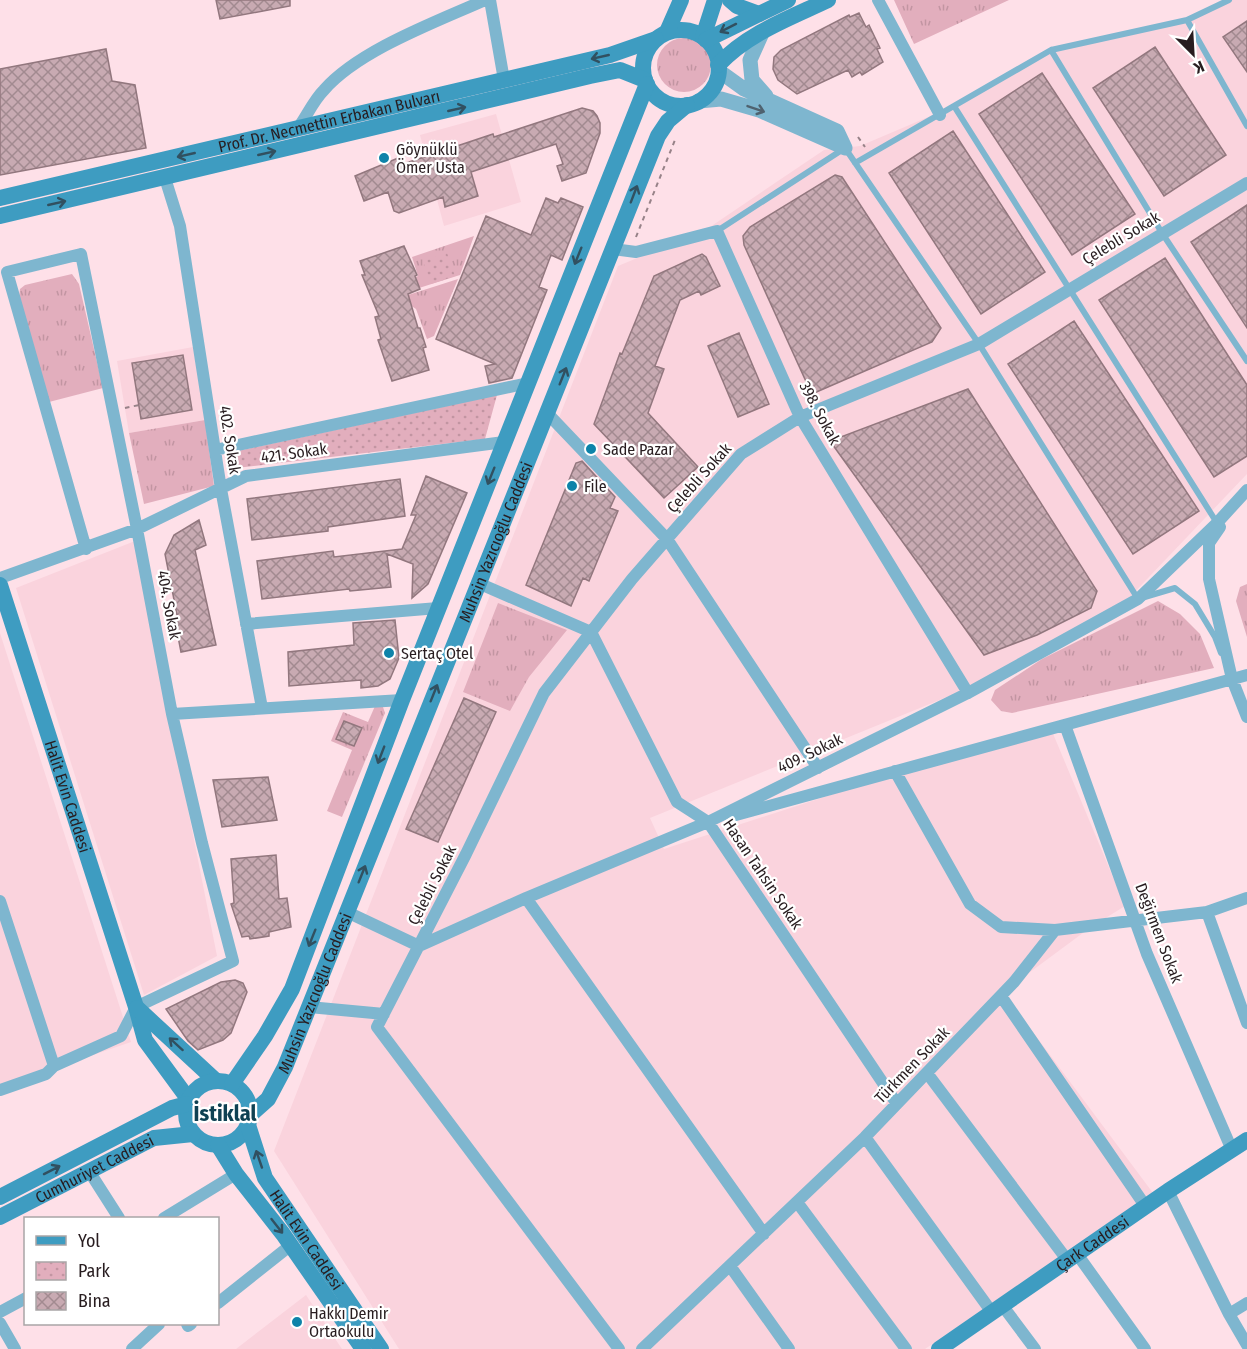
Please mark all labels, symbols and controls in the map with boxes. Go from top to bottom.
one-way arrow [719,23,737,35]
north arrow [1163,24,1223,84]
one-way arrow [591,52,610,64]
text: K [1190,57,1207,78]
street label: Prof. Dr. Necmettin Erbakan Bulvarı [216,86,442,156]
one-way arrow [447,102,466,114]
one-way arrow [746,105,765,116]
place label: Göynüklü Ömer Usta [396,140,465,177]
one-way arrow [257,147,276,159]
one-way arrow [176,149,195,161]
marker: Göynüklü Ömer Usta [377,151,391,165]
one-way arrow [629,186,640,204]
one-way arrow [47,196,66,208]
street label: Çelebli Sokak [1079,207,1164,269]
one-way arrow [572,246,583,265]
one-way arrow [558,367,569,386]
street label: 398. Sokak [795,378,845,448]
street label: 402. Sokak [215,404,245,476]
street label: 421. Sokak [260,439,329,467]
street label: Çelebli Sokak [663,439,736,517]
place label: Sade Pazar [603,440,674,459]
marker: Sade Pazar [584,442,598,456]
street label: Muhsin Yazıcıoğlu Caddesi [455,459,536,625]
one-way arrow [485,466,496,485]
place label: File [584,477,607,496]
marker: File [565,479,579,493]
street label: 404. Sokak [153,569,185,642]
place label: Sertaç Otel [401,644,473,663]
marker: Sertaç Otel [382,646,396,660]
one-way arrow [429,684,440,702]
street label: 409. Sokak [774,729,846,777]
street label: Halit Evin Caddesi [41,738,95,855]
one-way arrow [375,745,386,764]
street label: Hasan Tahsin Sokak [719,815,807,933]
street label: Çelebli Sokak [404,841,461,929]
one-way arrow [357,865,368,884]
street label: Değirmen Sokak [1131,880,1187,986]
street label: Muhsin Yazıcıoğlu Caddesi [274,910,355,1077]
one-way arrow [306,928,317,946]
street label: Türkmen Sokak [871,1022,954,1107]
one-way arrow [169,1037,184,1051]
district label: İstiklal [194,1100,257,1127]
street label: Cumhuriyet Caddesi [32,1130,157,1207]
one-way arrow [252,1150,263,1169]
one-way arrow [43,1164,60,1176]
street label: Halit Evin Caddesi [266,1186,347,1293]
street label: Çark Caddesi [1052,1212,1132,1276]
legend [24,1217,219,1325]
one-way arrow [271,1218,284,1234]
text: Yol [78,1230,100,1252]
text: Park [78,1260,111,1282]
text: Bina [78,1290,111,1312]
place label: Hakkı Demir Ortaokulu [309,1304,389,1341]
marker: Hakkı Demir Ortaokulu [290,1315,304,1329]

